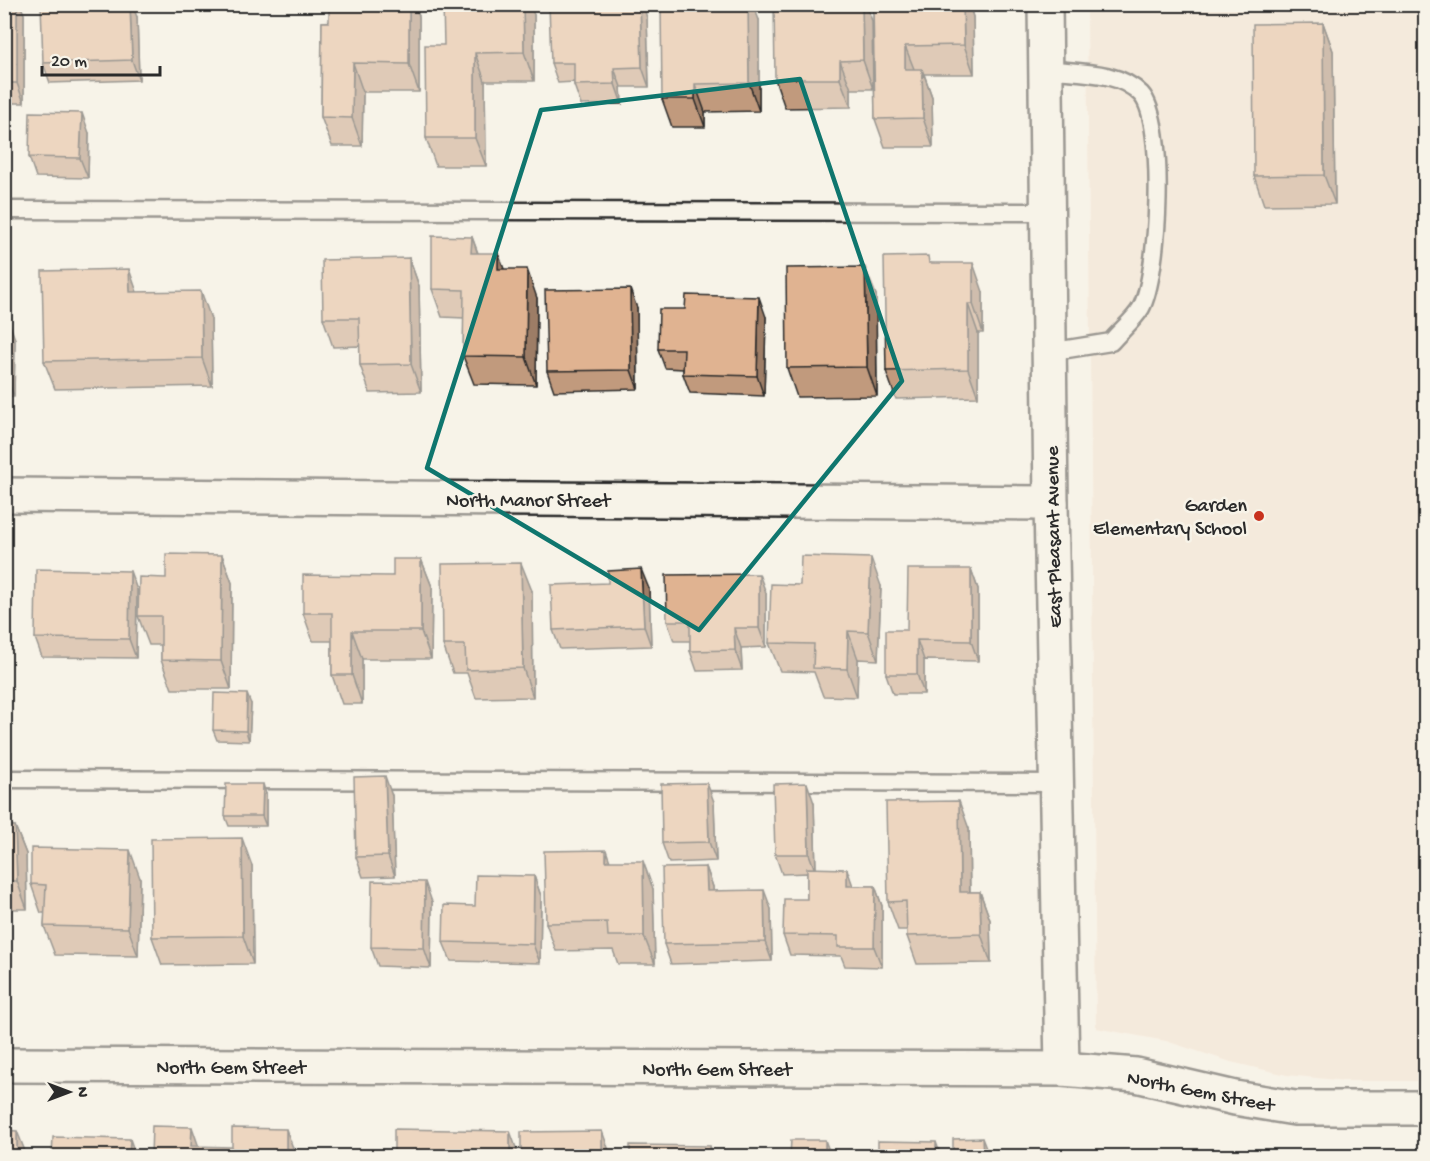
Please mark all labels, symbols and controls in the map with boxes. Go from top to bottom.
scale bar [42,39,160,77]
text: 20 m [51,52,87,73]
street label: East Pleasant Avenue [1042,445,1069,628]
street label: North Manor Street [446,491,612,514]
place label: Garden Elementary School [1093,496,1247,542]
marker: Garden Elementary School [1252,509,1266,523]
street label: North Gem Street [156,1058,308,1081]
street label: North Gem Street [642,1060,794,1083]
north arrow [39,1062,99,1122]
street label: North Gem Street [1125,1068,1278,1119]
text: N [71,1087,90,1098]

